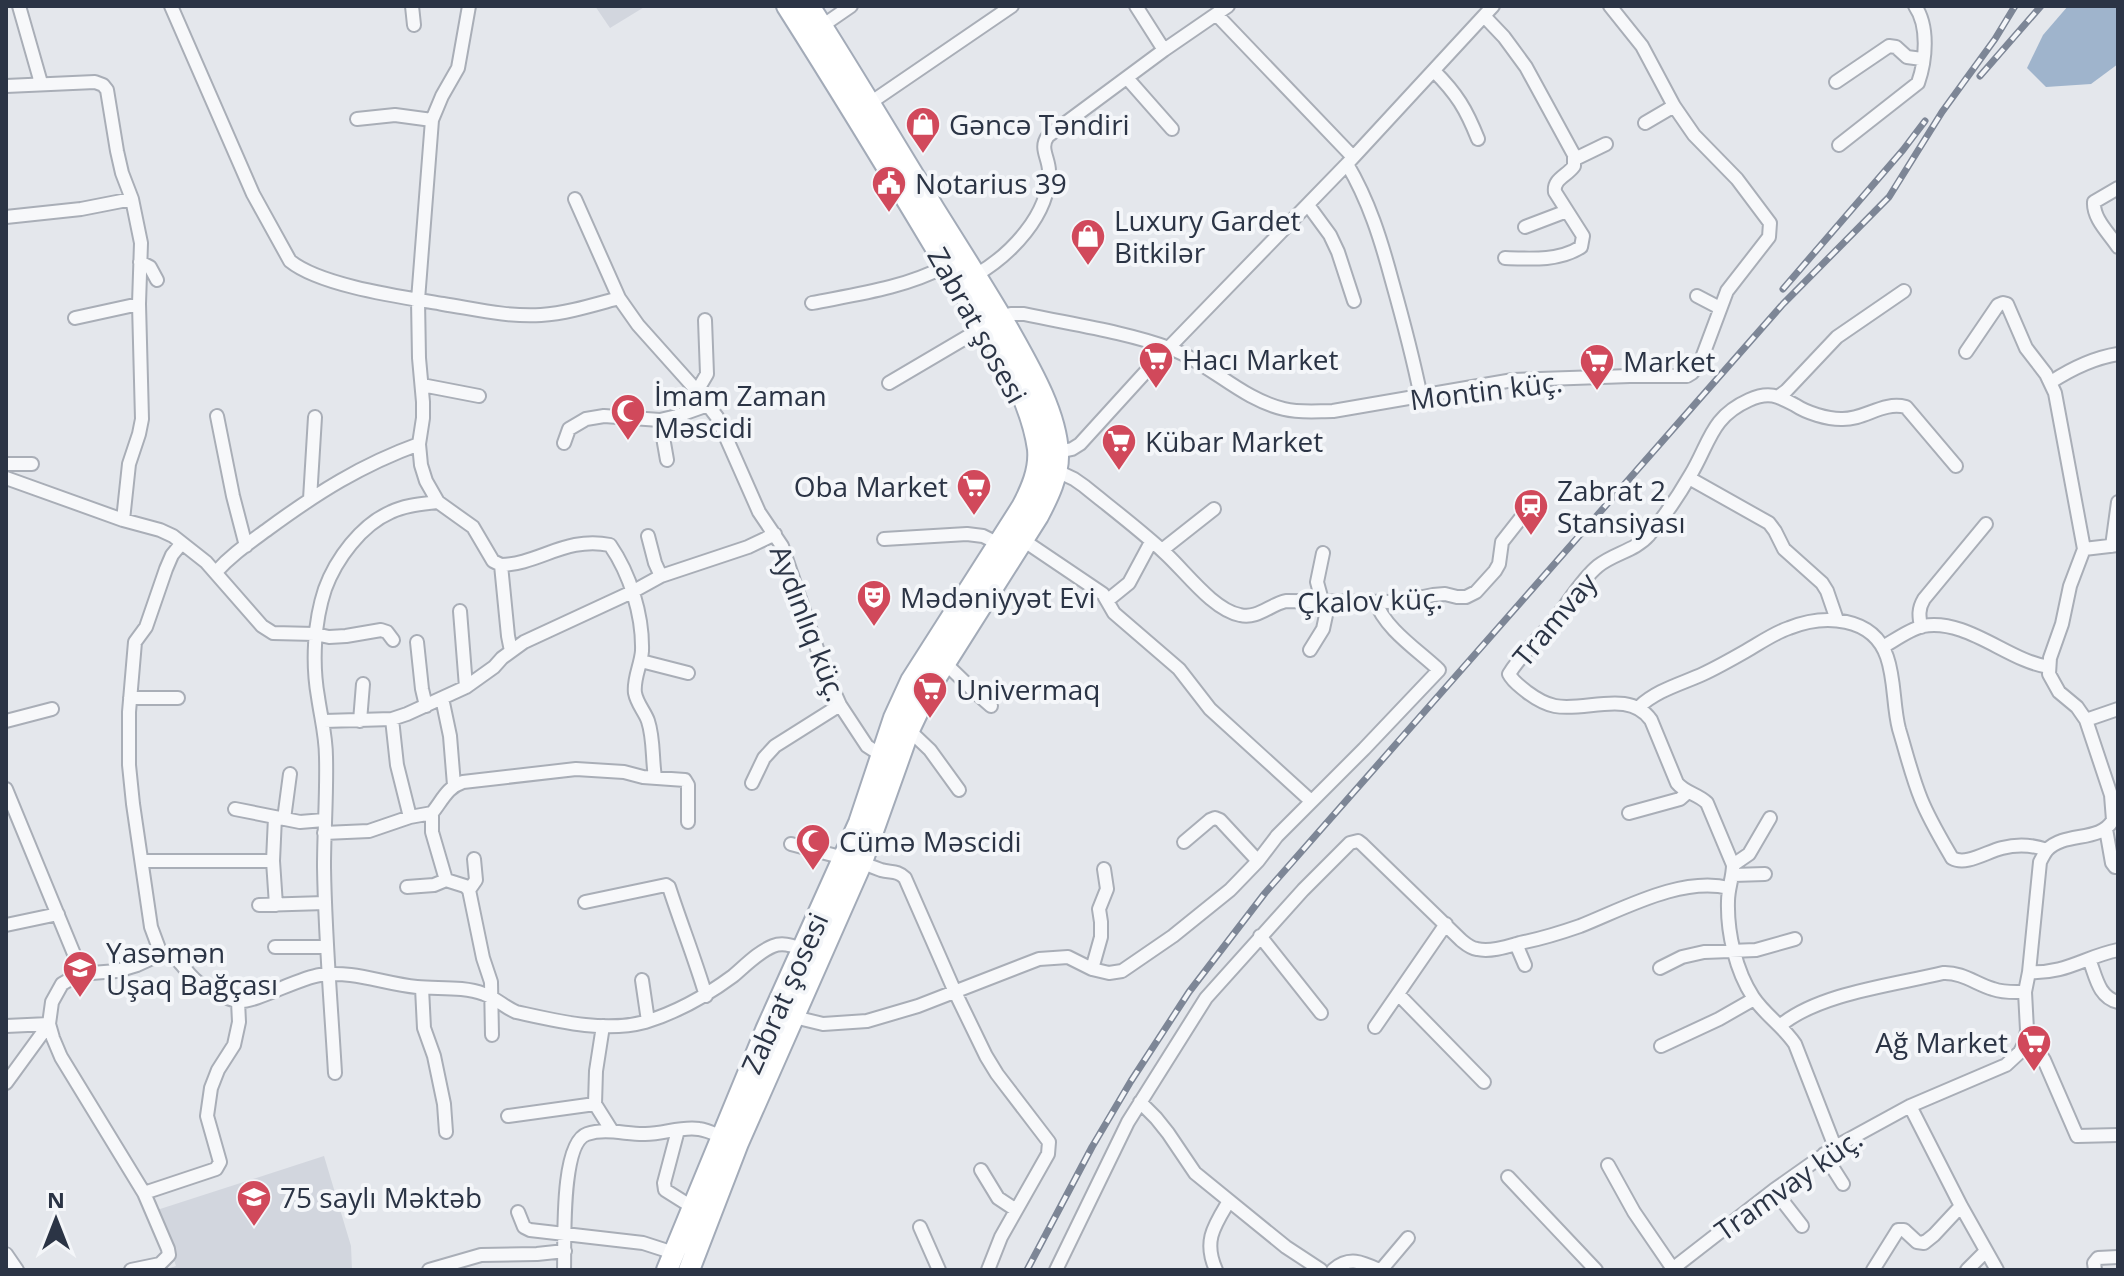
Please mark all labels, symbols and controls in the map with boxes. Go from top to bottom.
shop icon: Gəncə Təndiri [904,105,942,155]
place label: Gəncə Təndiri [949,105,1130,143]
public building icon: Notarius 39 [870,164,908,214]
place label: Notarius 39 [915,164,1067,202]
place label: Luxury Gardet Bitkilər [1114,201,1301,271]
shop icon: Luxury Gardet Bitkilər [1069,217,1107,267]
street label: Zabrat şosesi [920,240,1036,410]
supermarket icon: Hacı Market [1137,340,1175,390]
place label: Hacı Market [1182,340,1339,378]
supermarket icon: Market [1578,342,1616,392]
place label: Market [1623,342,1716,380]
street label: Montin küç. [1408,362,1564,418]
place label: İmam Zaman Məscidi [654,376,827,446]
mosque icon: İmam Zaman Məscidi [609,392,647,442]
supermarket icon: Kübar Market [1100,422,1138,472]
place label: Kübar Market [1145,422,1323,460]
place label: Oba Market [794,467,948,505]
supermarket icon: Oba Market [955,467,993,517]
place label: Zabrat 2 Stansiyası [1557,471,1685,541]
station icon: Zabrat 2 Stansiyası [1512,487,1550,537]
street label: Aydınlıq küç. [762,539,856,707]
street label: Tramvay [1503,563,1605,674]
theatre icon: Mədəniyyət Evi [855,578,893,628]
place label: Mədəniyyət Evi [900,578,1096,616]
street label: Çkalov küç. [1297,578,1443,622]
supermarket icon: Univermaq [911,670,949,720]
place label: Univermaq [956,670,1100,708]
mosque icon: Cümə Məscidi [794,822,832,872]
place label: Cümə Məscidi [839,822,1022,860]
street label: Zabrat şosesi [732,906,836,1080]
place label: Yasəmən Uşaq Bağçası [106,933,278,1003]
school or university icon: Yasəmən Uşaq Bağçası [61,949,99,999]
place label: Ağ Market [1875,1023,2008,1061]
supermarket icon: Ağ Market [2015,1023,2053,1073]
street label: Tramvay küç. [1707,1119,1869,1249]
school or university icon: 75 saylı Məktəb [235,1178,273,1228]
place label: 75 saylı Məktəb [280,1178,482,1216]
north arrow [16,1180,96,1260]
text: N [47,1184,65,1214]

